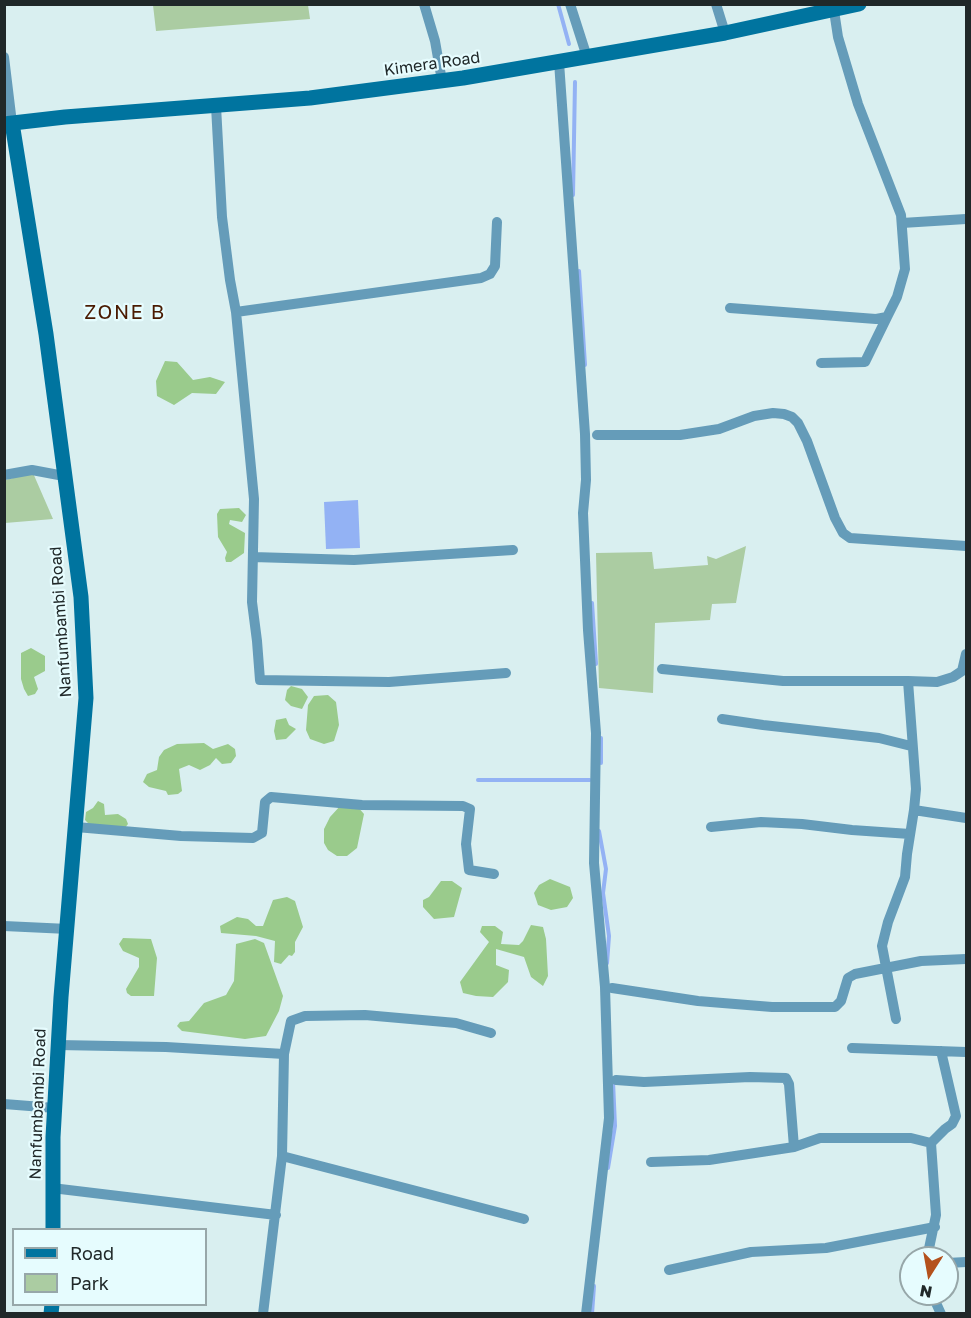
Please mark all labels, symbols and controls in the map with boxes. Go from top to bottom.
street label: Kimera Road [383,48,481,80]
district label: ZONE B [84,301,166,325]
street label: Nanfumbambi Road [46,546,76,698]
street label: Nanfumbambi Road [26,1028,50,1180]
legend [12,1228,207,1306]
text: Road [70,1242,114,1264]
north arrow [899,1246,959,1306]
text: Park [70,1272,109,1294]
text: N [918,1281,934,1303]

